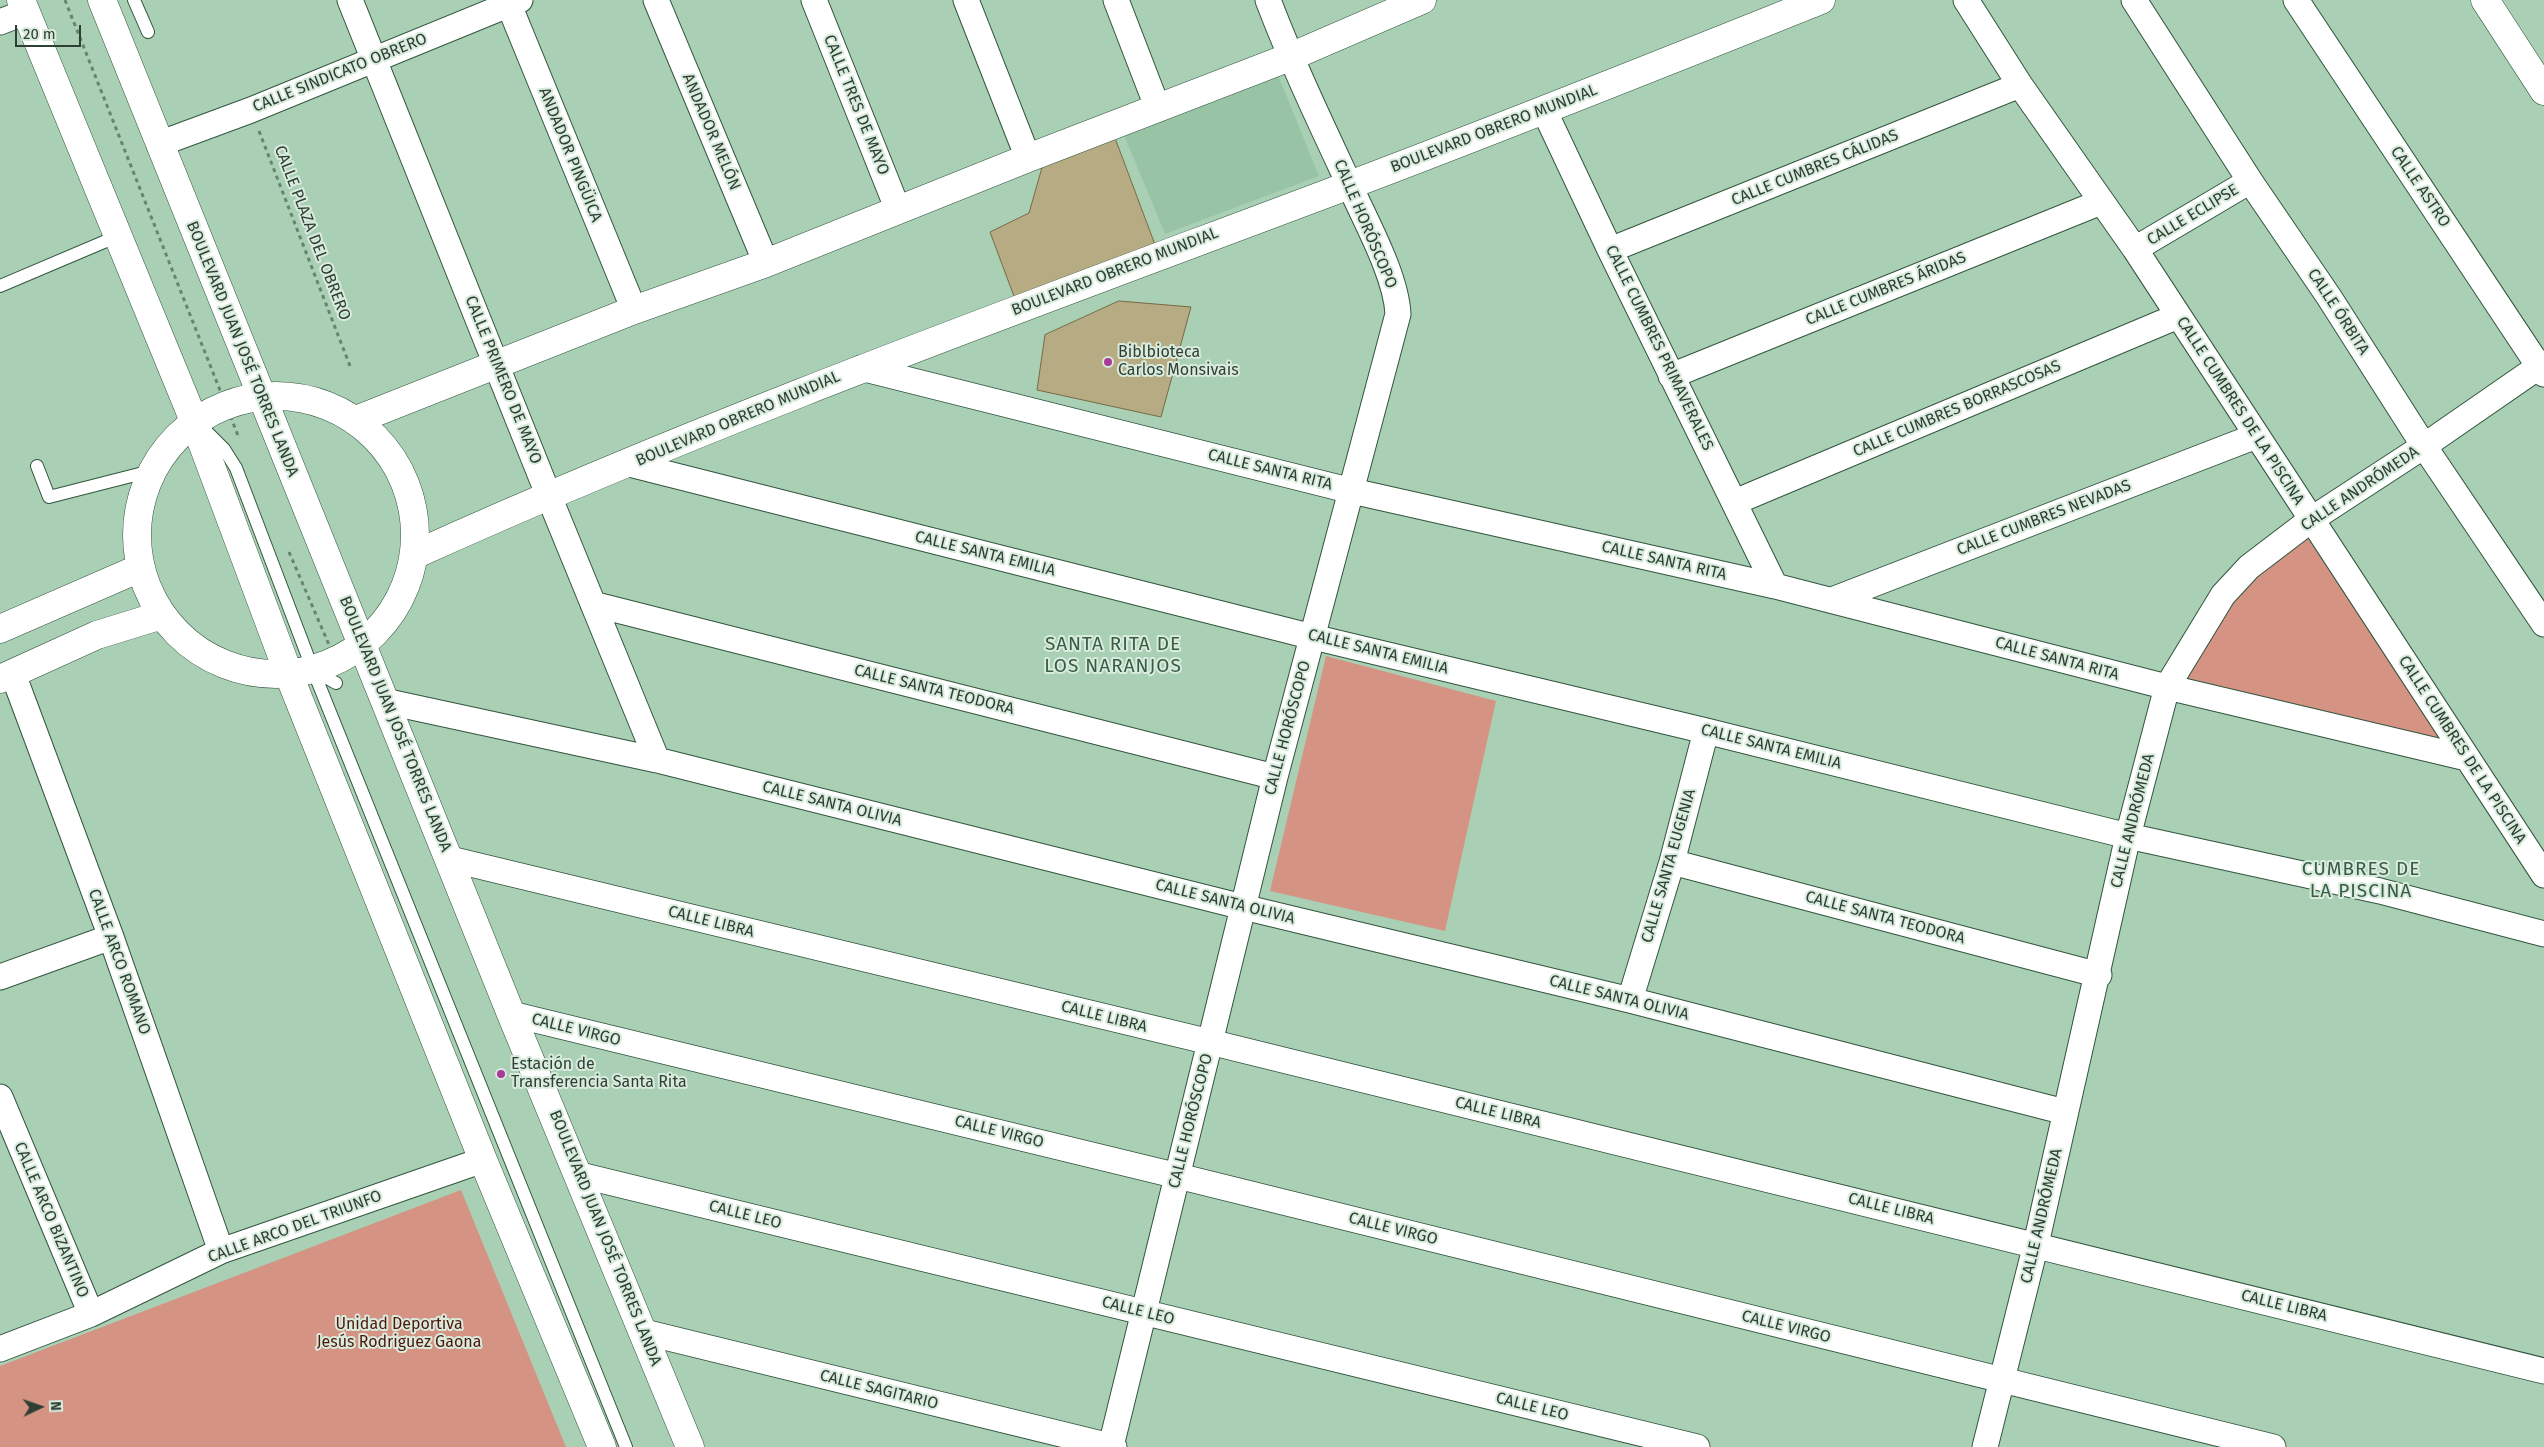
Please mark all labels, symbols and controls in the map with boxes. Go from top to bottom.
scale bar [18,15,84,47]
text: 20 m [23,25,56,43]
street label: CALLE SINDICATO OBRERO [250,29,430,117]
street label: CALLE TRES DE MAYO [819,32,893,178]
street label: ANDADOR MELÓN [678,71,744,193]
street label: BOULEVARD OBRERO MUNDIAL [1388,81,1600,177]
street label: ANDADOR PINGÜICA [534,85,606,225]
street label: CALLE CUMBRES CÁLIDAS [1729,126,1901,210]
street label: CALLE PLAZA DEL OBRERO [270,143,354,323]
street label: CALLE ASTRO [2386,143,2454,231]
street label: CALLE HORÓSCOPO [1329,157,1401,291]
street label: CALLE ECLIPSE [2144,180,2242,250]
street label: BOULEVARD JUAN JOSÉ TORRES LANDA [182,218,302,480]
street label: BOULEVARD OBRERO MUNDIAL [1009,224,1221,320]
street label: CALLE CUMBRES PRIMAVERALES [1601,242,1717,454]
street label: CALLE CUMBRES ÁRIDAS [1803,248,1969,330]
street label: CALLE ÓRBITA [2303,265,2373,359]
street label: CALLE PRIMERO DE MAYO [460,293,546,467]
street label: CALLE CUMBRES DE LA PISCINA [2172,313,2308,509]
place label: Biblbioteca Carlos Monsivais [1118,343,1239,381]
marker: Biblbioteca Carlos Monsivais [1102,356,1114,368]
street label: CALLE CUMBRES BORRASCOSAS [1850,356,2064,462]
street label: BOULEVARD OBRERO MUNDIAL [633,367,843,471]
street label: CALLE ANDRÓMEDA [2297,442,2423,536]
street label: CALLE SANTA RITA [1206,445,1334,495]
street label: CALLE CUMBRES NEVADAS [1954,476,2134,560]
street label: CALLE SANTA EMILIA [913,527,1057,581]
street label: CALLE SANTA RITA [1600,537,1728,585]
street label: BOULEVARD JUAN JOSÉ TORRES LANDA [335,593,455,855]
street label: CALLE SANTA EMILIA [1306,625,1450,679]
street label: CALLE SANTA RITA [1993,633,2121,685]
district label: SANTA RITA DE LOS NARANJOS [1043,634,1183,678]
street label: CALLE CUMBRES DE LA PISCINA [2394,652,2530,848]
street label: CALLE HORÓSCOPO [1261,659,1315,797]
street label: CALLE SANTA TEODORA [852,661,1016,719]
street label: CALLE SANTA EMILIA [1699,720,1843,774]
street label: CALLE ANDRÓMEDA [2107,752,2159,890]
street label: CALLE SANTA OLIVIA [760,777,904,831]
street label: CALLE SANTA EUGENIA [1638,787,1700,945]
district label: CUMBRES DE LA PISCINA [2300,859,2422,903]
street label: CALLE SANTA OLIVIA [1153,875,1297,929]
street label: CALLE ARCO ROMANO [84,887,154,1037]
street label: CALLE SANTA TEODORA [1803,887,1967,949]
street label: CALLE LIBRA [666,902,756,942]
street label: CALLE SANTA OLIVIA [1547,971,1691,1025]
street label: CALLE LIBRA [1059,997,1149,1037]
street label: CALLE VIRGO [529,1010,623,1050]
street label: CALLE HORÓSCOPO [1165,1052,1217,1190]
place label: Estación de Transferencia Santa Rita [511,1055,687,1093]
marker: Estación de Transferencia Santa Rita [495,1068,507,1080]
street label: CALLE LIBRA [1453,1093,1543,1133]
street label: BOULEVARD JUAN JOSÉ TORRES LANDA [545,1107,665,1369]
street label: CALLE VIRGO [952,1112,1046,1152]
street label: CALLE ARCO BIZANTINO [9,1139,93,1301]
street label: CALLE ANDRÓMEDA [2017,1147,2067,1285]
street label: CALLE ARCO DEL TRIUNFO [206,1187,384,1267]
street label: CALLE LIBRA [1846,1189,1936,1229]
street label: CALLE LEO [707,1197,783,1233]
street label: CALLE VIRGO [1346,1209,1440,1249]
street label: CALLE LIBRA [2239,1286,2329,1326]
street label: CALLE LEO [1100,1293,1176,1329]
street label: CALLE VIRGO [1739,1307,1833,1347]
park label: Unidad Deportiva Jesús Rodriguez Gaona [317,1315,481,1353]
street label: CALLE SAGITARIO [818,1366,940,1414]
north arrow [15,1382,65,1432]
street label: CALLE LEO [1494,1389,1570,1425]
text: N [47,1401,64,1411]

